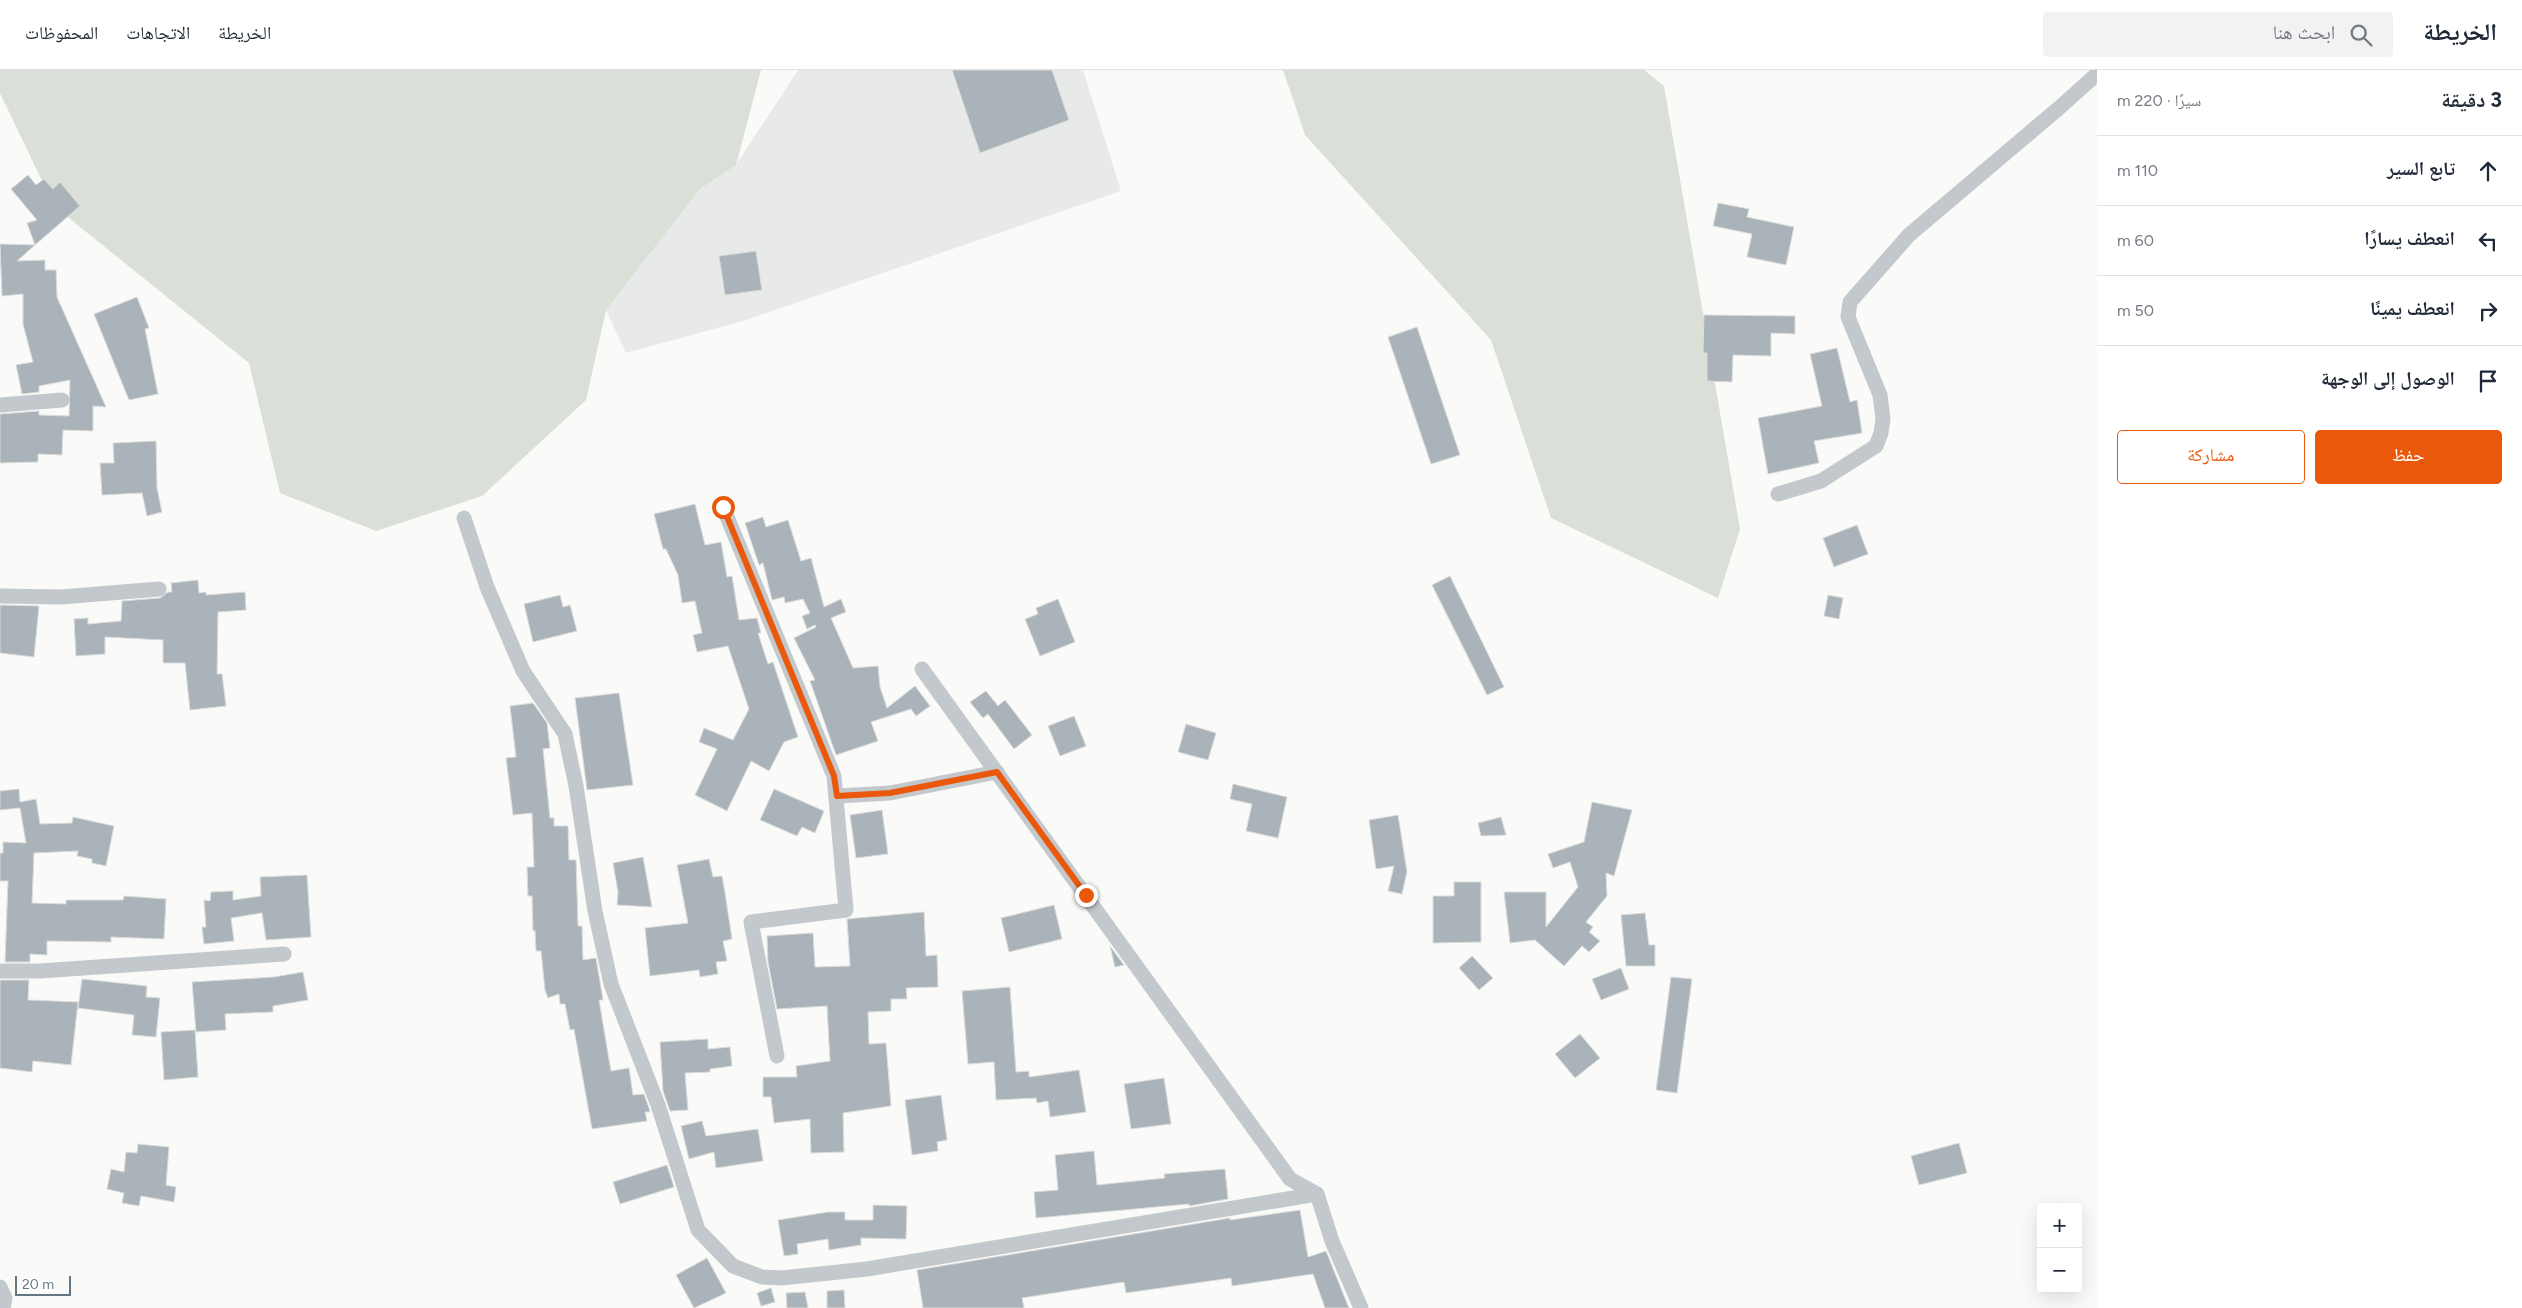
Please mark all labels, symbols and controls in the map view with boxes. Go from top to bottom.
search box [2043,12,2393,57]
text: الخريطة [2423,17,2497,46]
text: ابحث هنا [2273,21,2335,44]
icon: search [2347,21,2375,49]
text: المحفوظات [25,22,98,44]
text: الاتجاهات [126,22,190,44]
text: الخريطة [218,22,271,44]
text: 3 دقيقة [2441,87,2502,112]
text: سيرًا · 220 m [2117,91,2201,110]
text: تابع السير [2387,157,2455,180]
icon: ahead [2474,157,2502,185]
text: 110 m [2117,161,2158,180]
text: انعطف يسارًا [2364,227,2455,250]
icon: left [2474,227,2502,255]
text: 60 m [2117,231,2154,250]
text: انعطف يمينًا [2370,297,2455,320]
icon: right [2474,297,2502,325]
text: 50 m [2117,301,2154,320]
text: الوصول إلى الوجهة [2321,367,2455,390]
icon: arrive [2474,367,2502,395]
button: مشاركة [2117,430,2305,484]
button: حفظ [2315,430,2502,484]
route start [712,496,735,519]
route end [1075,884,1098,907]
map controls [2037,1203,2082,1293]
button: + [2037,1203,2082,1248]
button: − [2037,1248,2082,1293]
scale bar [15,1273,71,1296]
text: 20 m [22,1276,54,1293]

